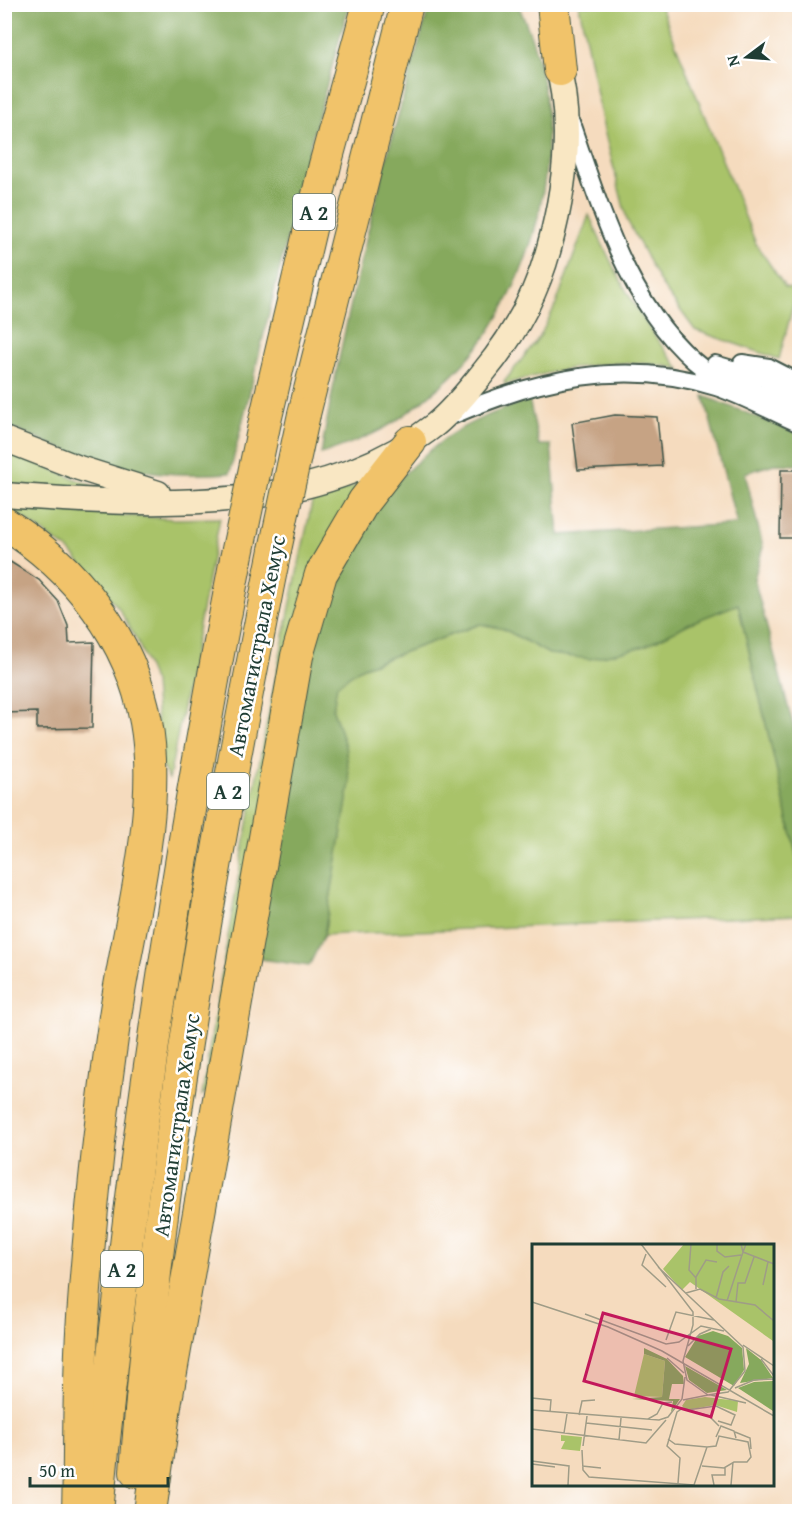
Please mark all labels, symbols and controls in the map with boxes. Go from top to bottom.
north arrow [717,27,777,87]
text: N [719,52,746,70]
road number: A 2 [293,194,335,230]
street label: Автомагистрала Хемус [219,532,293,760]
road number: A 2 [207,773,249,809]
street label: Автомагистрала Хемус [144,1011,208,1239]
inset map [532,1244,774,1486]
road number: A 2 [101,1251,143,1287]
scale bar [30,1450,168,1488]
text: 50 m [39,1457,75,1484]

